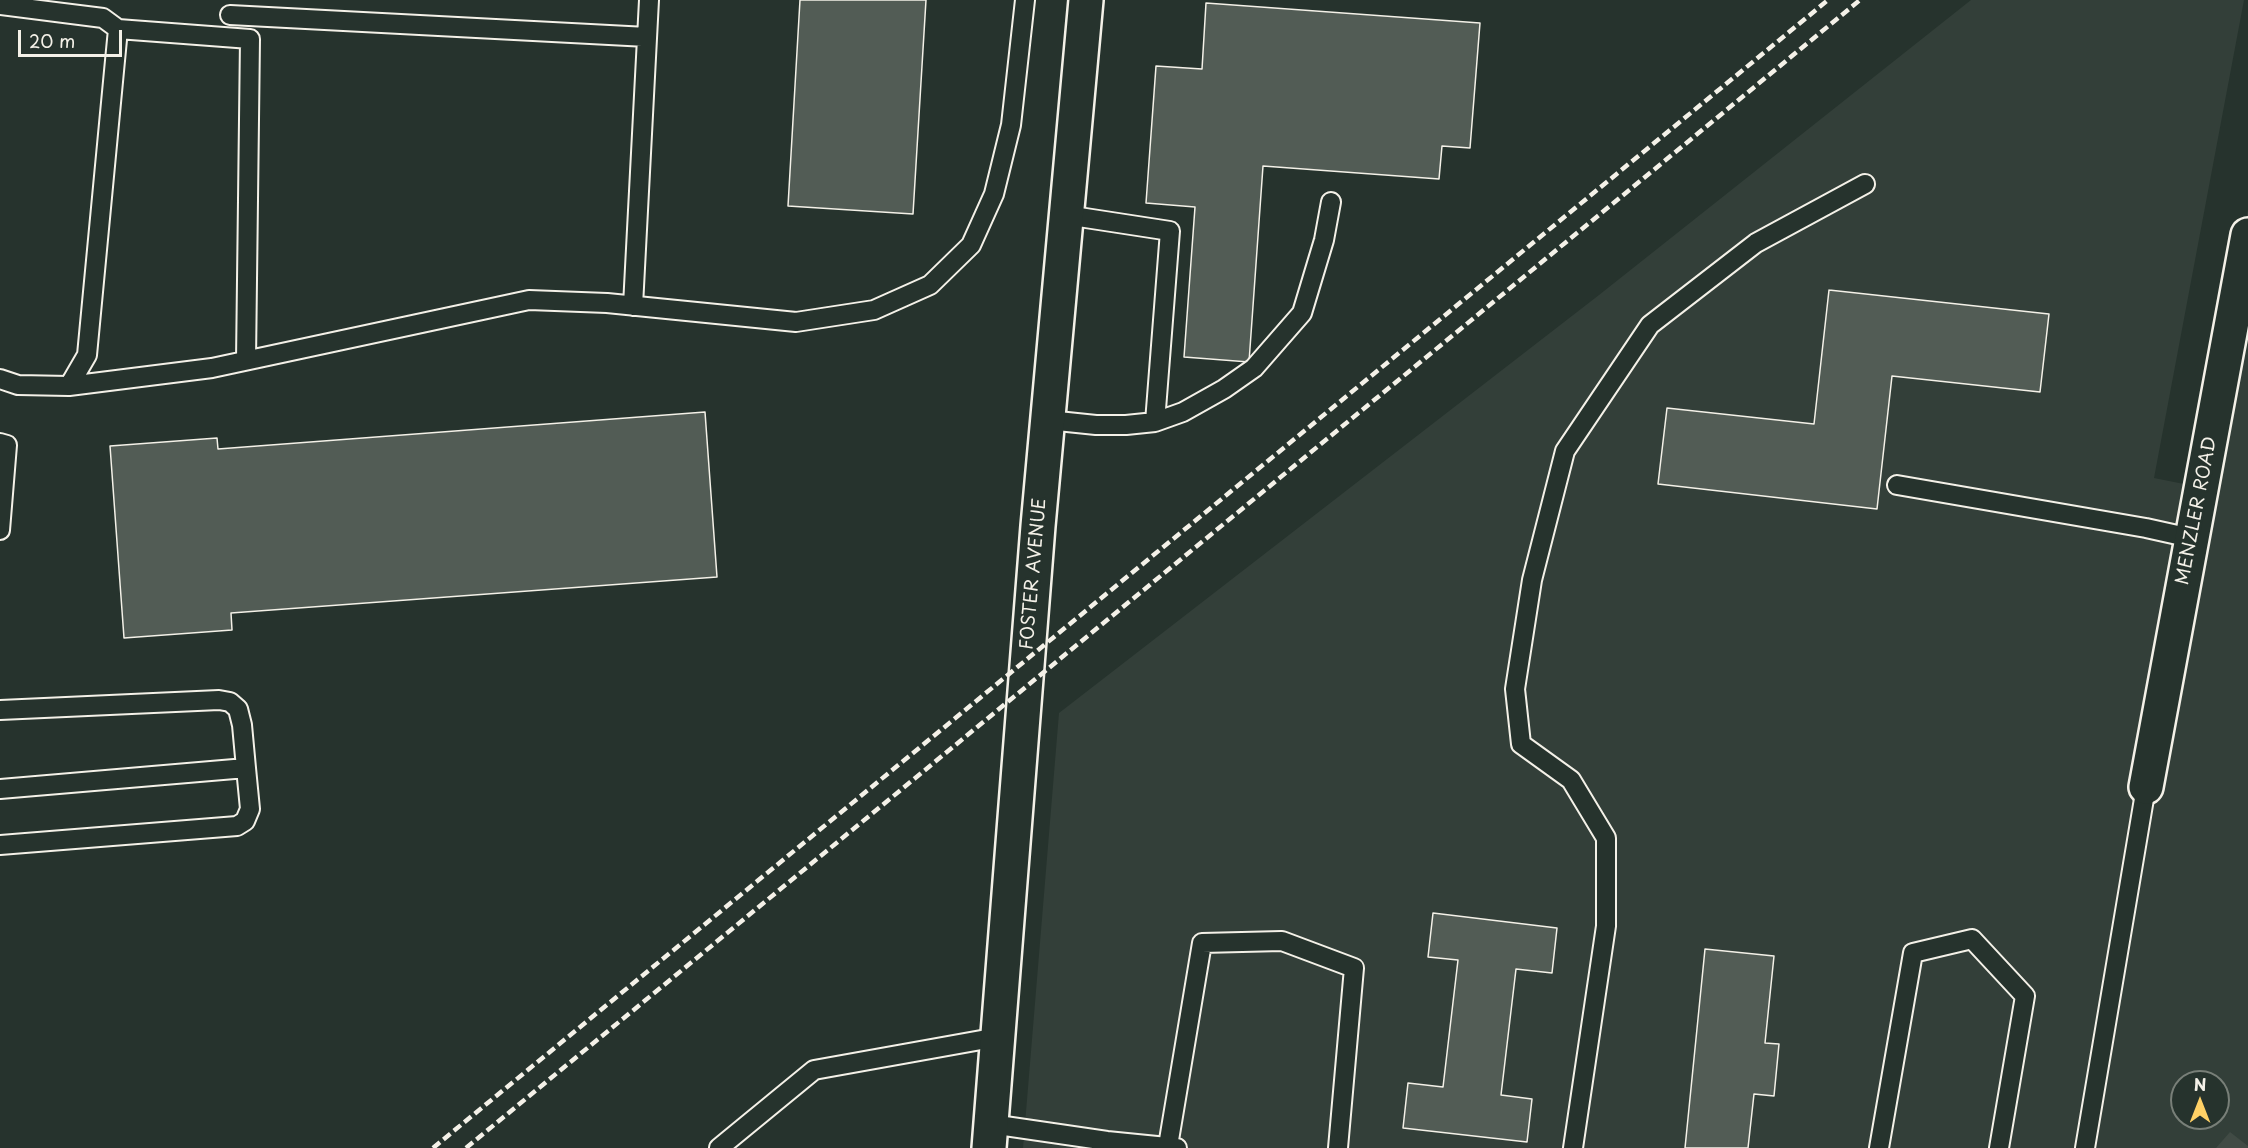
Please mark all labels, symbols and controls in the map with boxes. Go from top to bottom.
scale bar [21,18,124,56]
text: 20 m [29,27,75,54]
street label: MENZLER ROAD [2172,435,2222,587]
street label: FOSTER AVENUE [1017,497,1051,651]
north arrow [2170,1070,2230,1130]
text: N [2194,1072,2206,1096]

